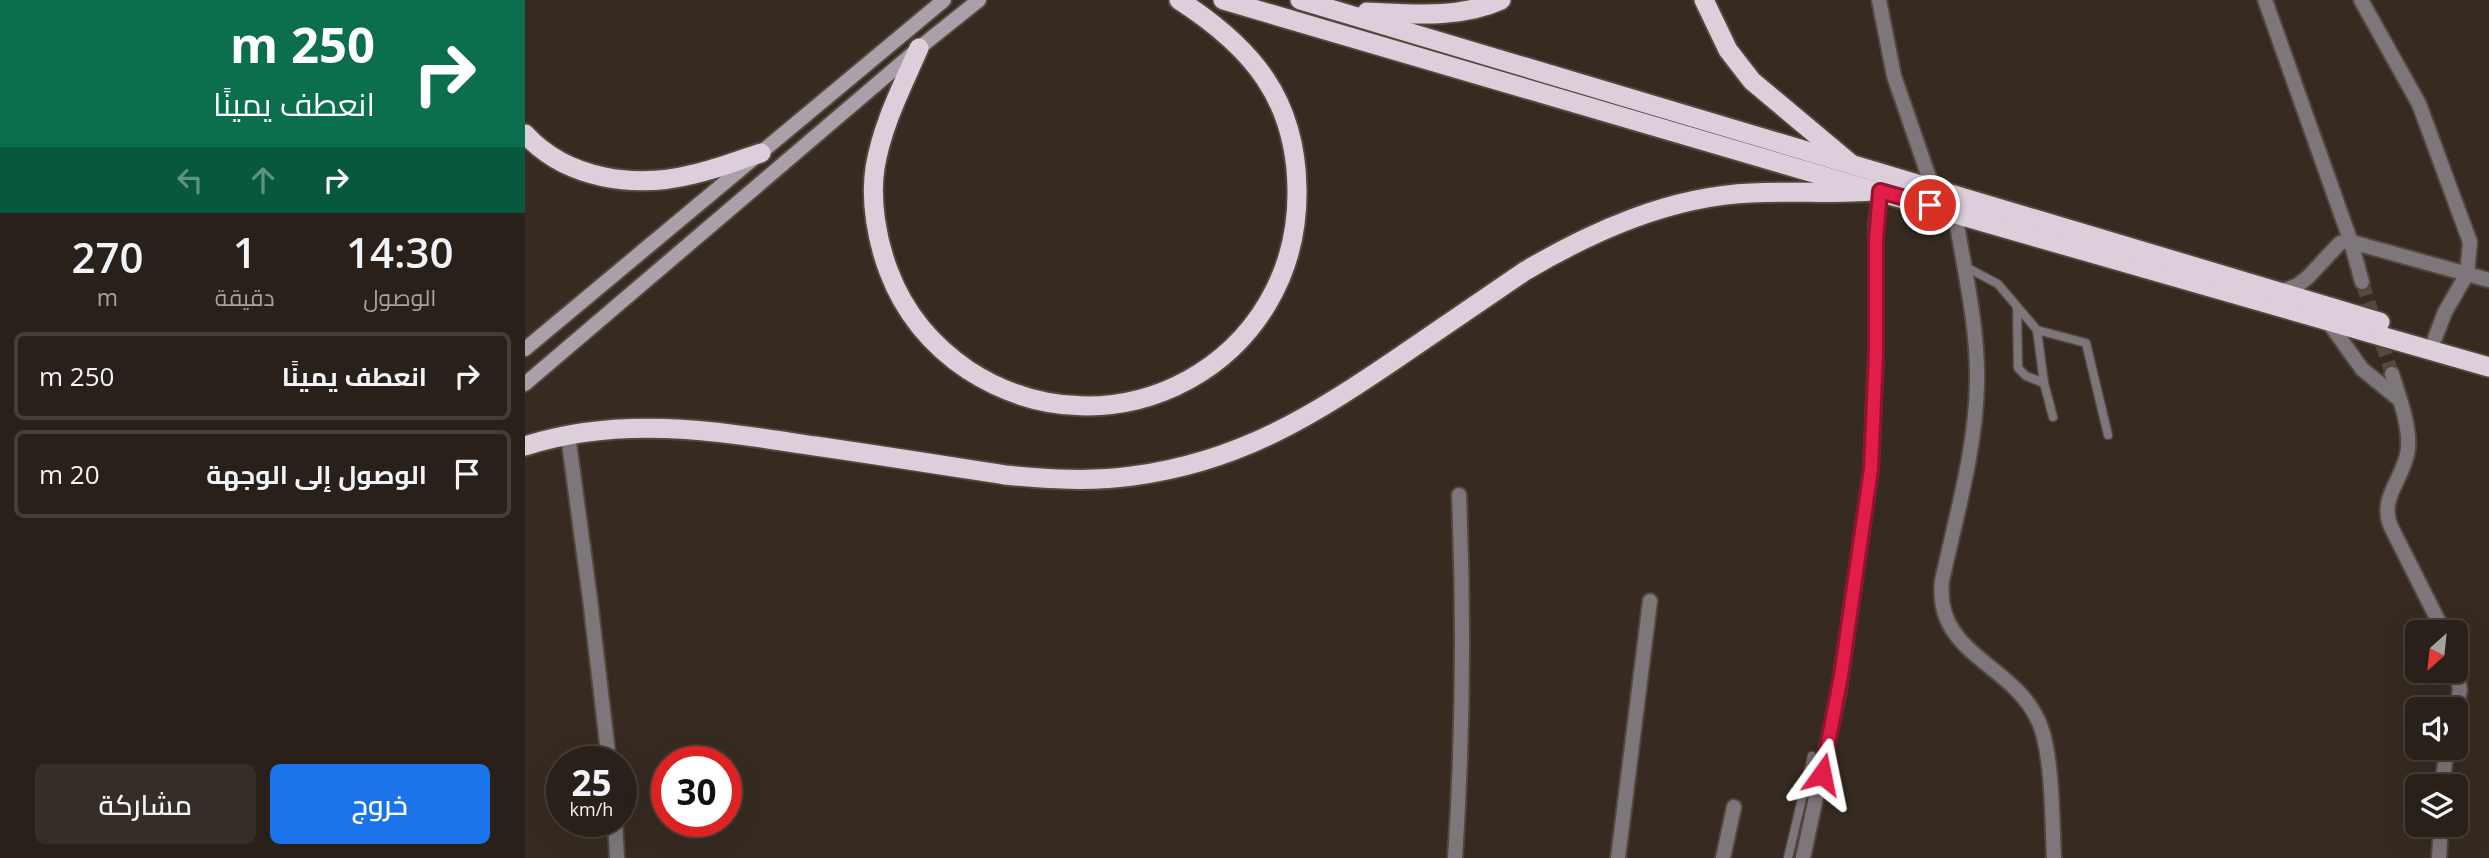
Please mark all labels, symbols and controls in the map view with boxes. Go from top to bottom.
text: 250 m [230,11,375,77]
icon: right [399,28,490,119]
text: انعطف يمينًا [213,82,375,125]
icon: left [171,161,209,199]
icon: ahead [244,161,282,199]
icon: right [317,161,355,199]
pin [1900,175,1960,235]
icon: arrive [1911,186,1949,224]
text: 1 [233,223,257,280]
text: 14:30 [346,223,454,280]
text: 270 [71,228,143,285]
text: m [97,281,118,313]
text: دقيقة [215,281,275,313]
text: الوصول [363,281,436,313]
icon: right [448,357,486,395]
text: 250 m [39,358,114,394]
text: انعطف يمينًا [282,358,427,394]
icon: arrive [448,455,486,493]
text: 20 m [39,456,100,492]
text: الوصول إلى الوجهة [206,456,427,492]
north arrow [2405,620,2467,682]
map controls [2405,620,2468,837]
button: sound [2405,697,2468,760]
position arrow [1785,737,1859,811]
speed limit sign: 30 [651,746,742,837]
text: 25 [571,759,612,806]
button: مشاركة [35,764,256,844]
button: خروج [270,764,490,844]
button: layers [2405,774,2468,837]
text: km/h [570,797,613,821]

